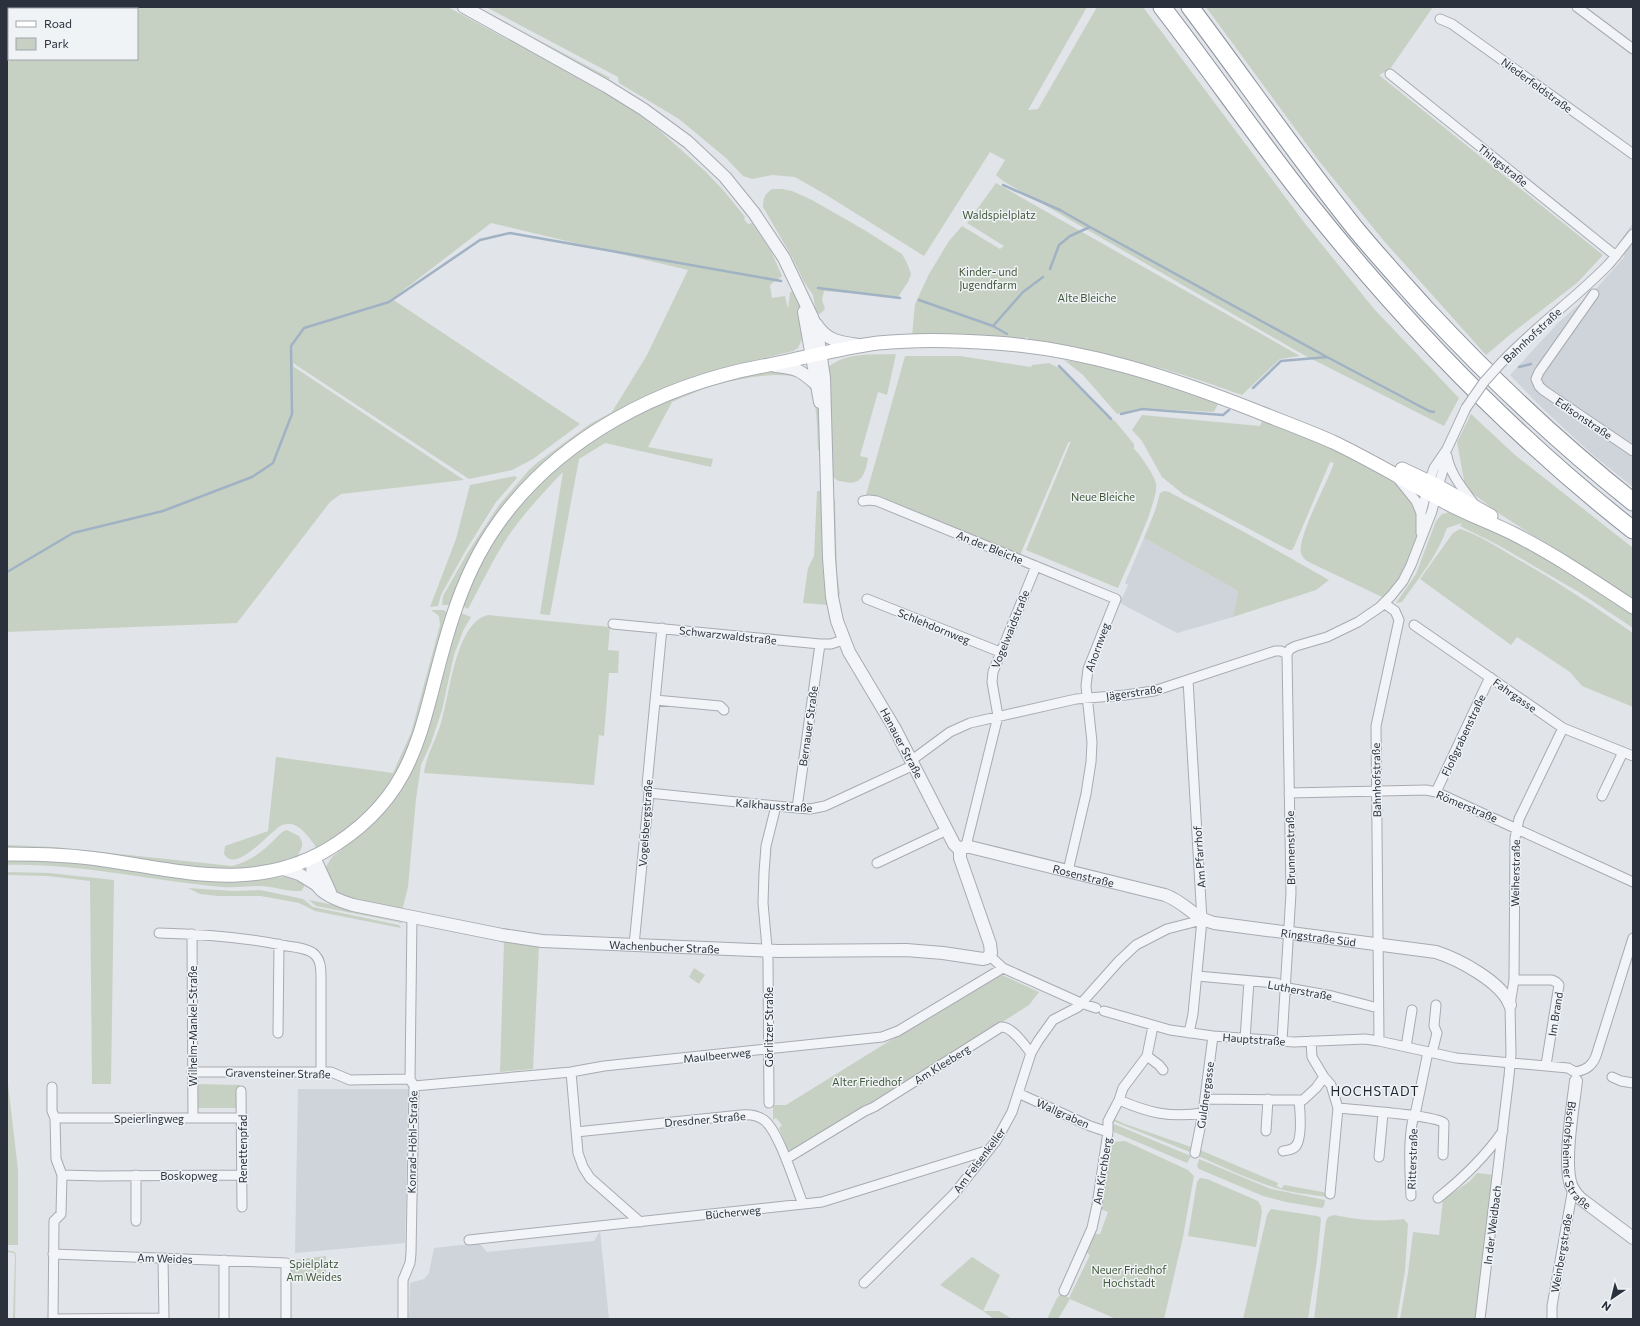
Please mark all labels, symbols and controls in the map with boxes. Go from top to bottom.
legend [8,8,138,60]
text: Road [44,16,72,30]
text: Park [44,36,70,50]
street label: Niederfeldstraße [1499,55,1575,115]
street label: Thingstraße [1475,141,1531,189]
park label: Waldspielplatz [962,208,1036,221]
park label: Kinder- und Jugendfarm [959,265,1017,292]
park label: Alte Bleiche [1058,291,1117,304]
street label: Bahnhofstraße [1500,305,1564,365]
street label: Edisonstraße [1553,394,1615,442]
park label: Neue Bleiche [1071,490,1135,503]
street label: An der Bleiche [955,528,1025,566]
street label: Vogelwaidstraße [988,588,1032,670]
street label: Schlehdornweg [896,606,972,646]
street label: Ahornweg [1082,621,1112,673]
street label: Schwarzwaldstraße [679,623,778,647]
street label: Fahrgasse [1491,675,1539,715]
street label: Jägerstraße [1105,682,1163,703]
street label: Bernauer Straße [796,685,820,767]
street label: Floßgrabenstraße [1438,692,1488,778]
street label: Hanauer Straße [878,706,926,781]
street label: Bahnhofstraße [1369,742,1383,817]
street label: Vogelsbergstraße [635,779,655,867]
street label: Römerstraße [1434,787,1500,825]
street label: Kalkhausstraße [735,796,813,814]
street label: Brunnenstraße [1283,811,1297,885]
street label: Am Pfarrhof [1190,825,1208,888]
street label: Weiherstraße [1508,839,1522,907]
street label: Rosenstraße [1052,861,1116,889]
street label: Ringstraße Süd [1280,925,1357,948]
street label: Wachenbucher Straße [609,937,720,955]
street label: Wilhelm-Mankel-Straße [186,965,199,1086]
street label: Lutherstraße [1267,977,1333,1003]
street label: Görlitzer Straße [762,987,775,1067]
street label: Im Brand [1545,991,1565,1037]
street label: Hauptstraße [1222,1030,1286,1048]
street label: Am Kleeberg [912,1042,973,1086]
street label: Maulbeerweg [683,1045,752,1065]
street label: Guldnergasse [1194,1061,1216,1129]
street label: Gravensteiner Straße [225,1066,331,1080]
park label: Alter Friedhof [832,1075,903,1088]
district label: HOCHSTADT [1330,1083,1420,1099]
street label: Konrad-Höhl-Straße [405,1090,419,1194]
street label: Wallgraben [1035,1096,1091,1130]
street label: Bischofsheimer Straße [1561,1101,1594,1211]
street label: Dresdner Straße [664,1109,746,1129]
street label: Speierlingweg [114,1112,184,1125]
street label: Renettenpfad [236,1115,249,1183]
street label: Am Felsenkeller [950,1124,1008,1195]
street label: Ritterstraße [1404,1128,1420,1190]
street label: Am Kirchberg [1090,1136,1114,1206]
street label: Boskopweg [160,1169,218,1182]
street label: In der Weidbach [1481,1185,1503,1265]
street label: Bücherweg [705,1203,761,1221]
street label: Weinbergstraße [1548,1212,1574,1294]
street label: Am Weides [137,1251,193,1265]
park label: Spielplatz Am Weides [286,1257,342,1283]
park label: Neuer Friedhof Hochstadt [1091,1263,1167,1289]
north arrow [1592,1278,1632,1318]
text: N [1599,1299,1613,1314]

